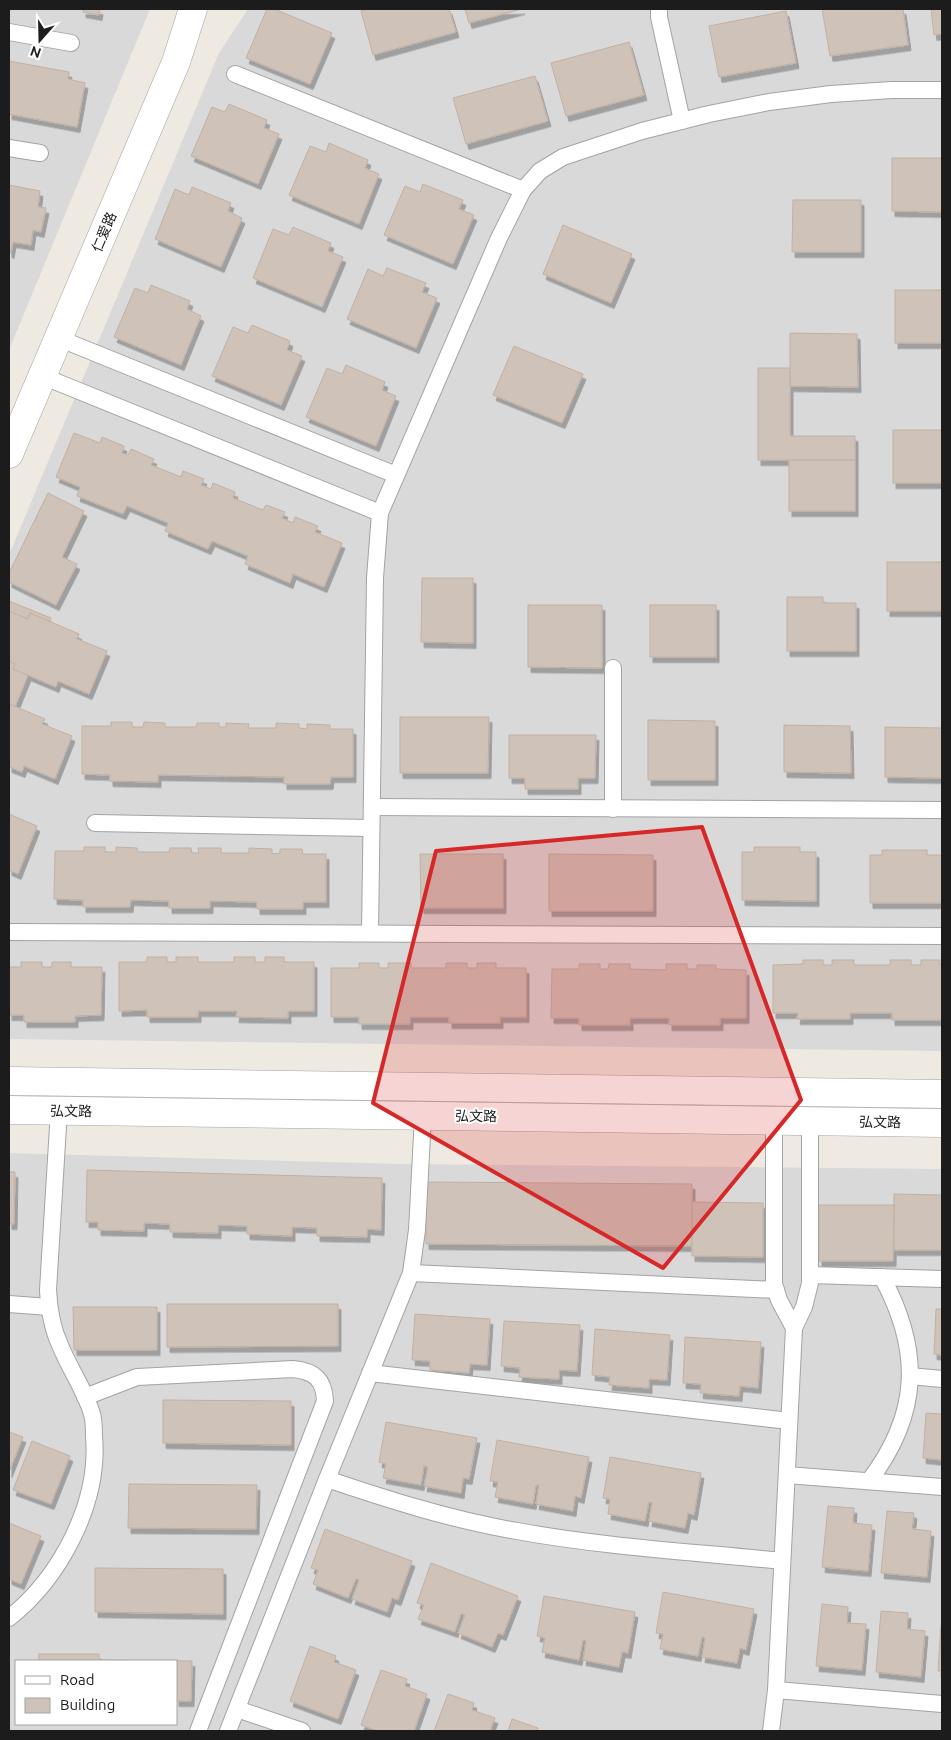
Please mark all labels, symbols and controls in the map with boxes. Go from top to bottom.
north arrow [15,15,65,65]
text: N [28,43,43,62]
street label: 仁爱路 [88,210,120,254]
street label: 弘文路 [50,1103,92,1119]
street label: 弘文路 [455,1108,497,1124]
street label: 弘文路 [859,1114,901,1130]
legend [15,1660,178,1725]
text: Road [60,1671,95,1688]
text: Building [60,1696,115,1713]

